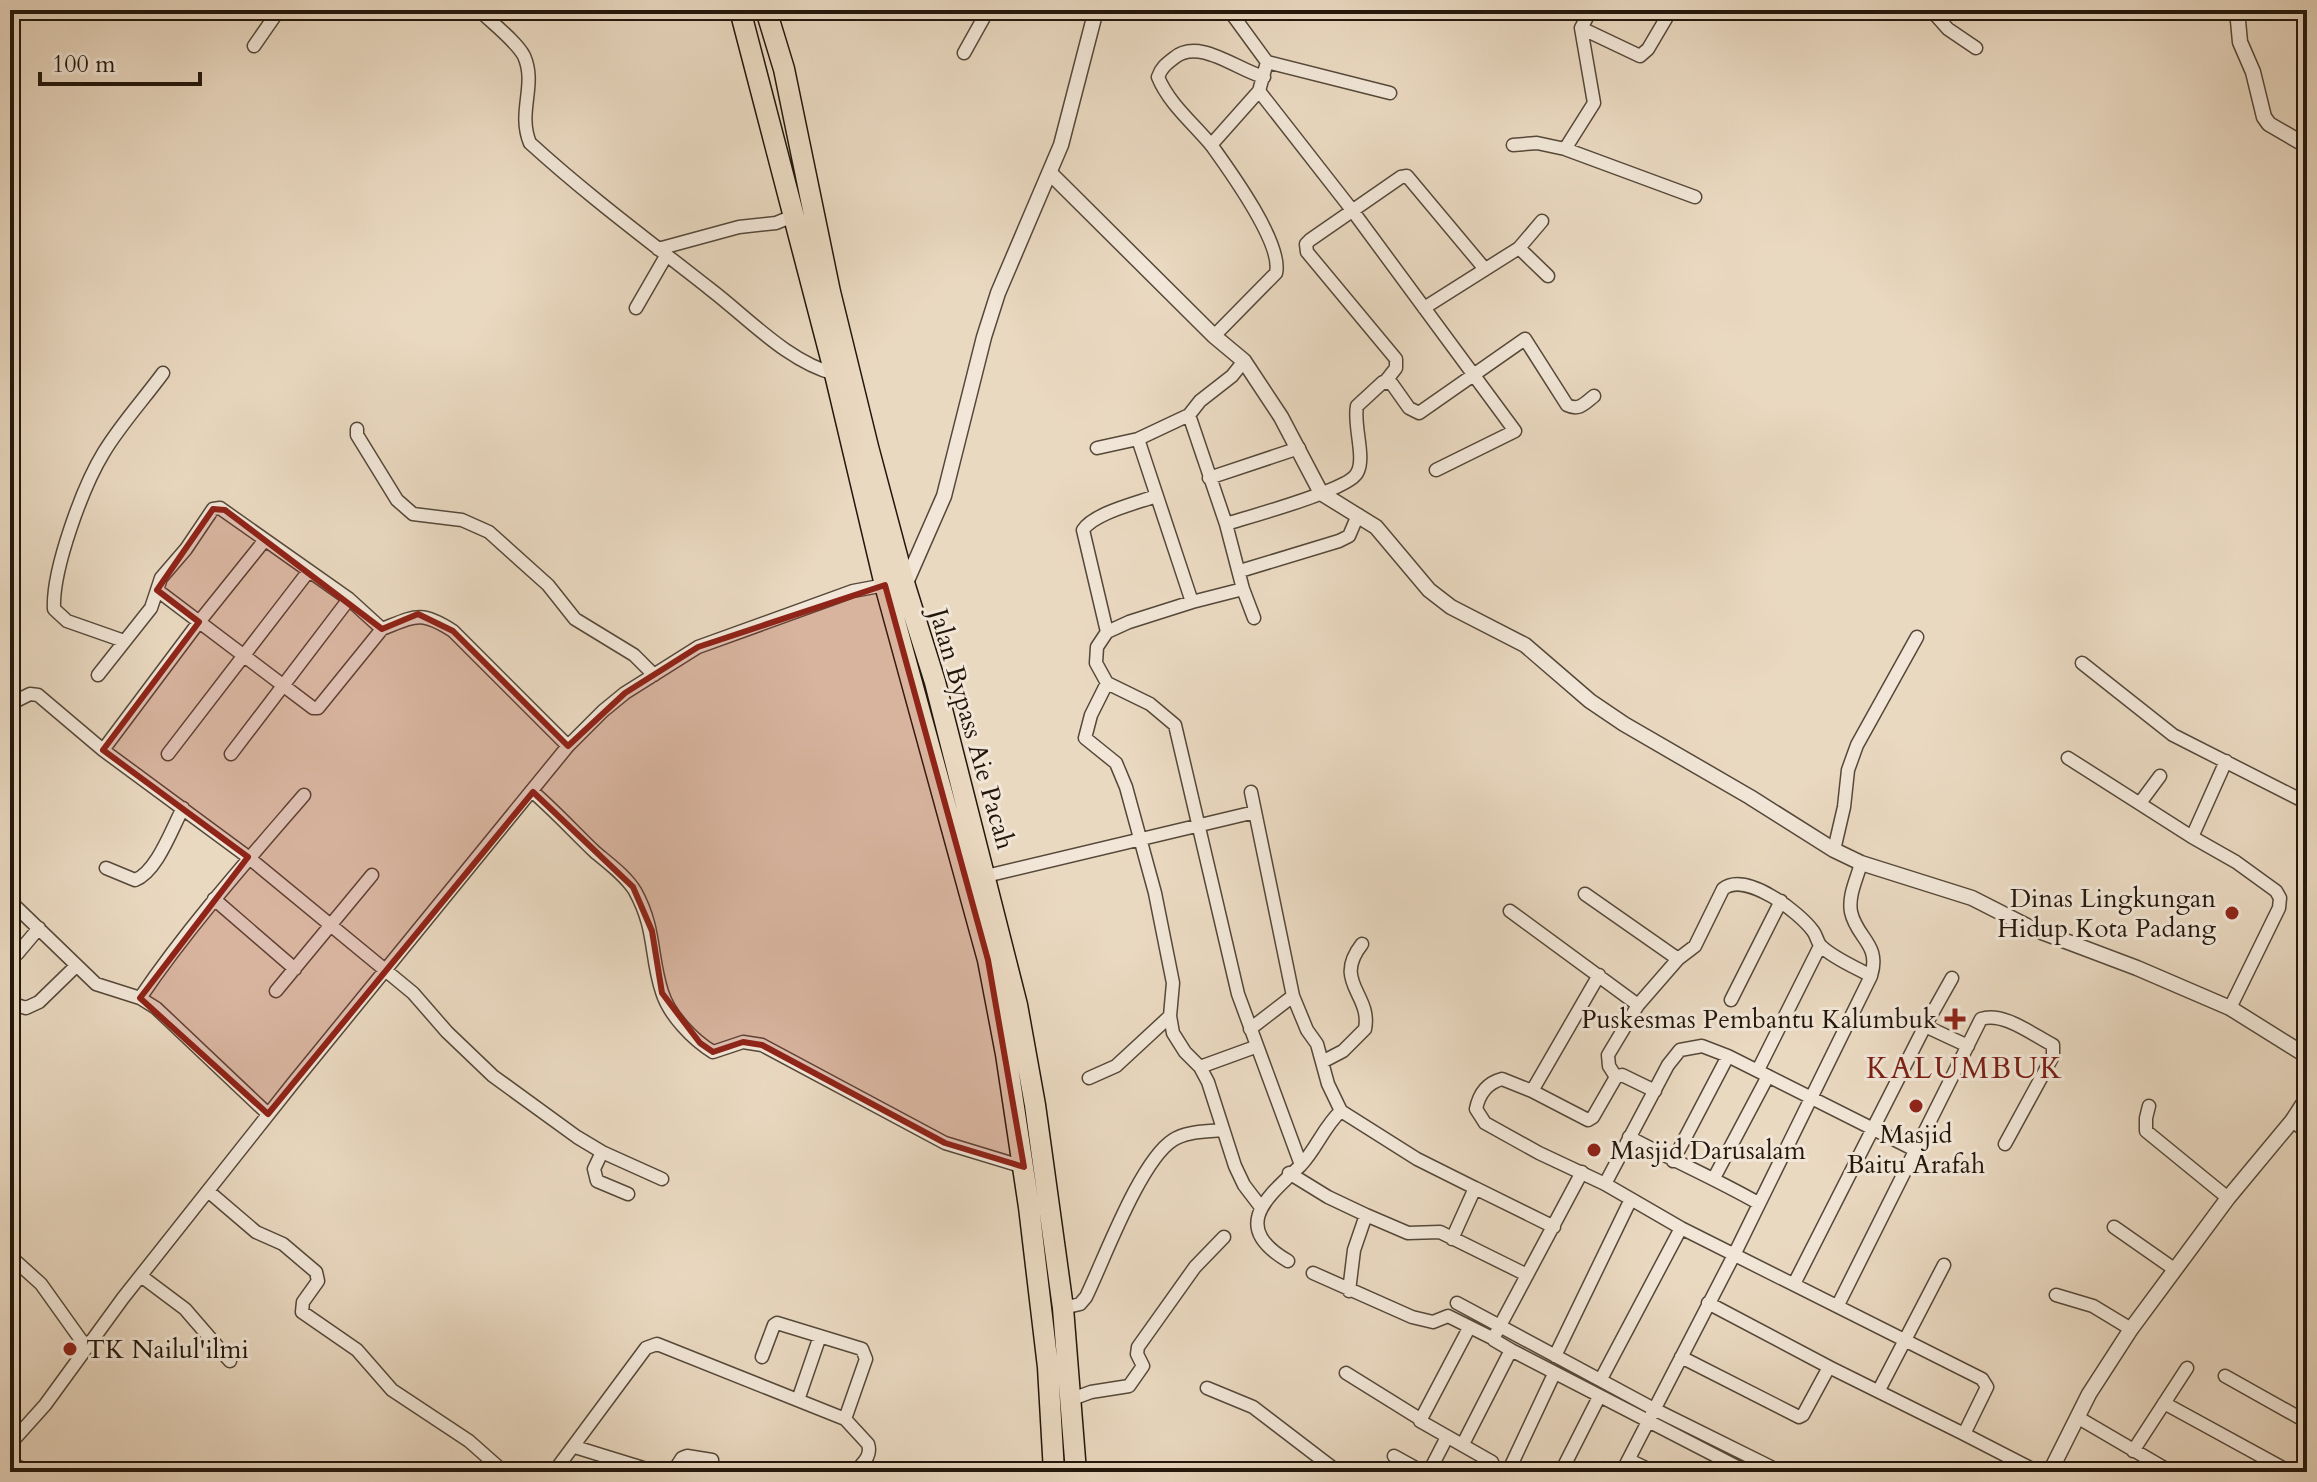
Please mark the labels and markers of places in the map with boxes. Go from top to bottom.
place label: Dinas Lingkungan Hidup Kota Padang [1997,881,2216,946]
marker: Dinas Lingkungan Hidup Kota Padang [2223,904,2241,922]
place label: Puskesmas Pembantu Kalumbuk [1581,1002,1937,1037]
marker: Puskesmas Pembantu Kalumbuk [1944,1008,1966,1030]
marker: Masjid Baitu Arafah [1907,1097,1925,1115]
place label: Masjid Baitu Arafah [1847,1117,1985,1182]
place label: Masjid Darusalam [1610,1133,1806,1168]
marker: Masjid Darusalam [1585,1141,1603,1159]
place label: TK Nailul'ilmi [86,1332,249,1367]
marker: TK Nailul'ilmi [61,1340,79,1358]

